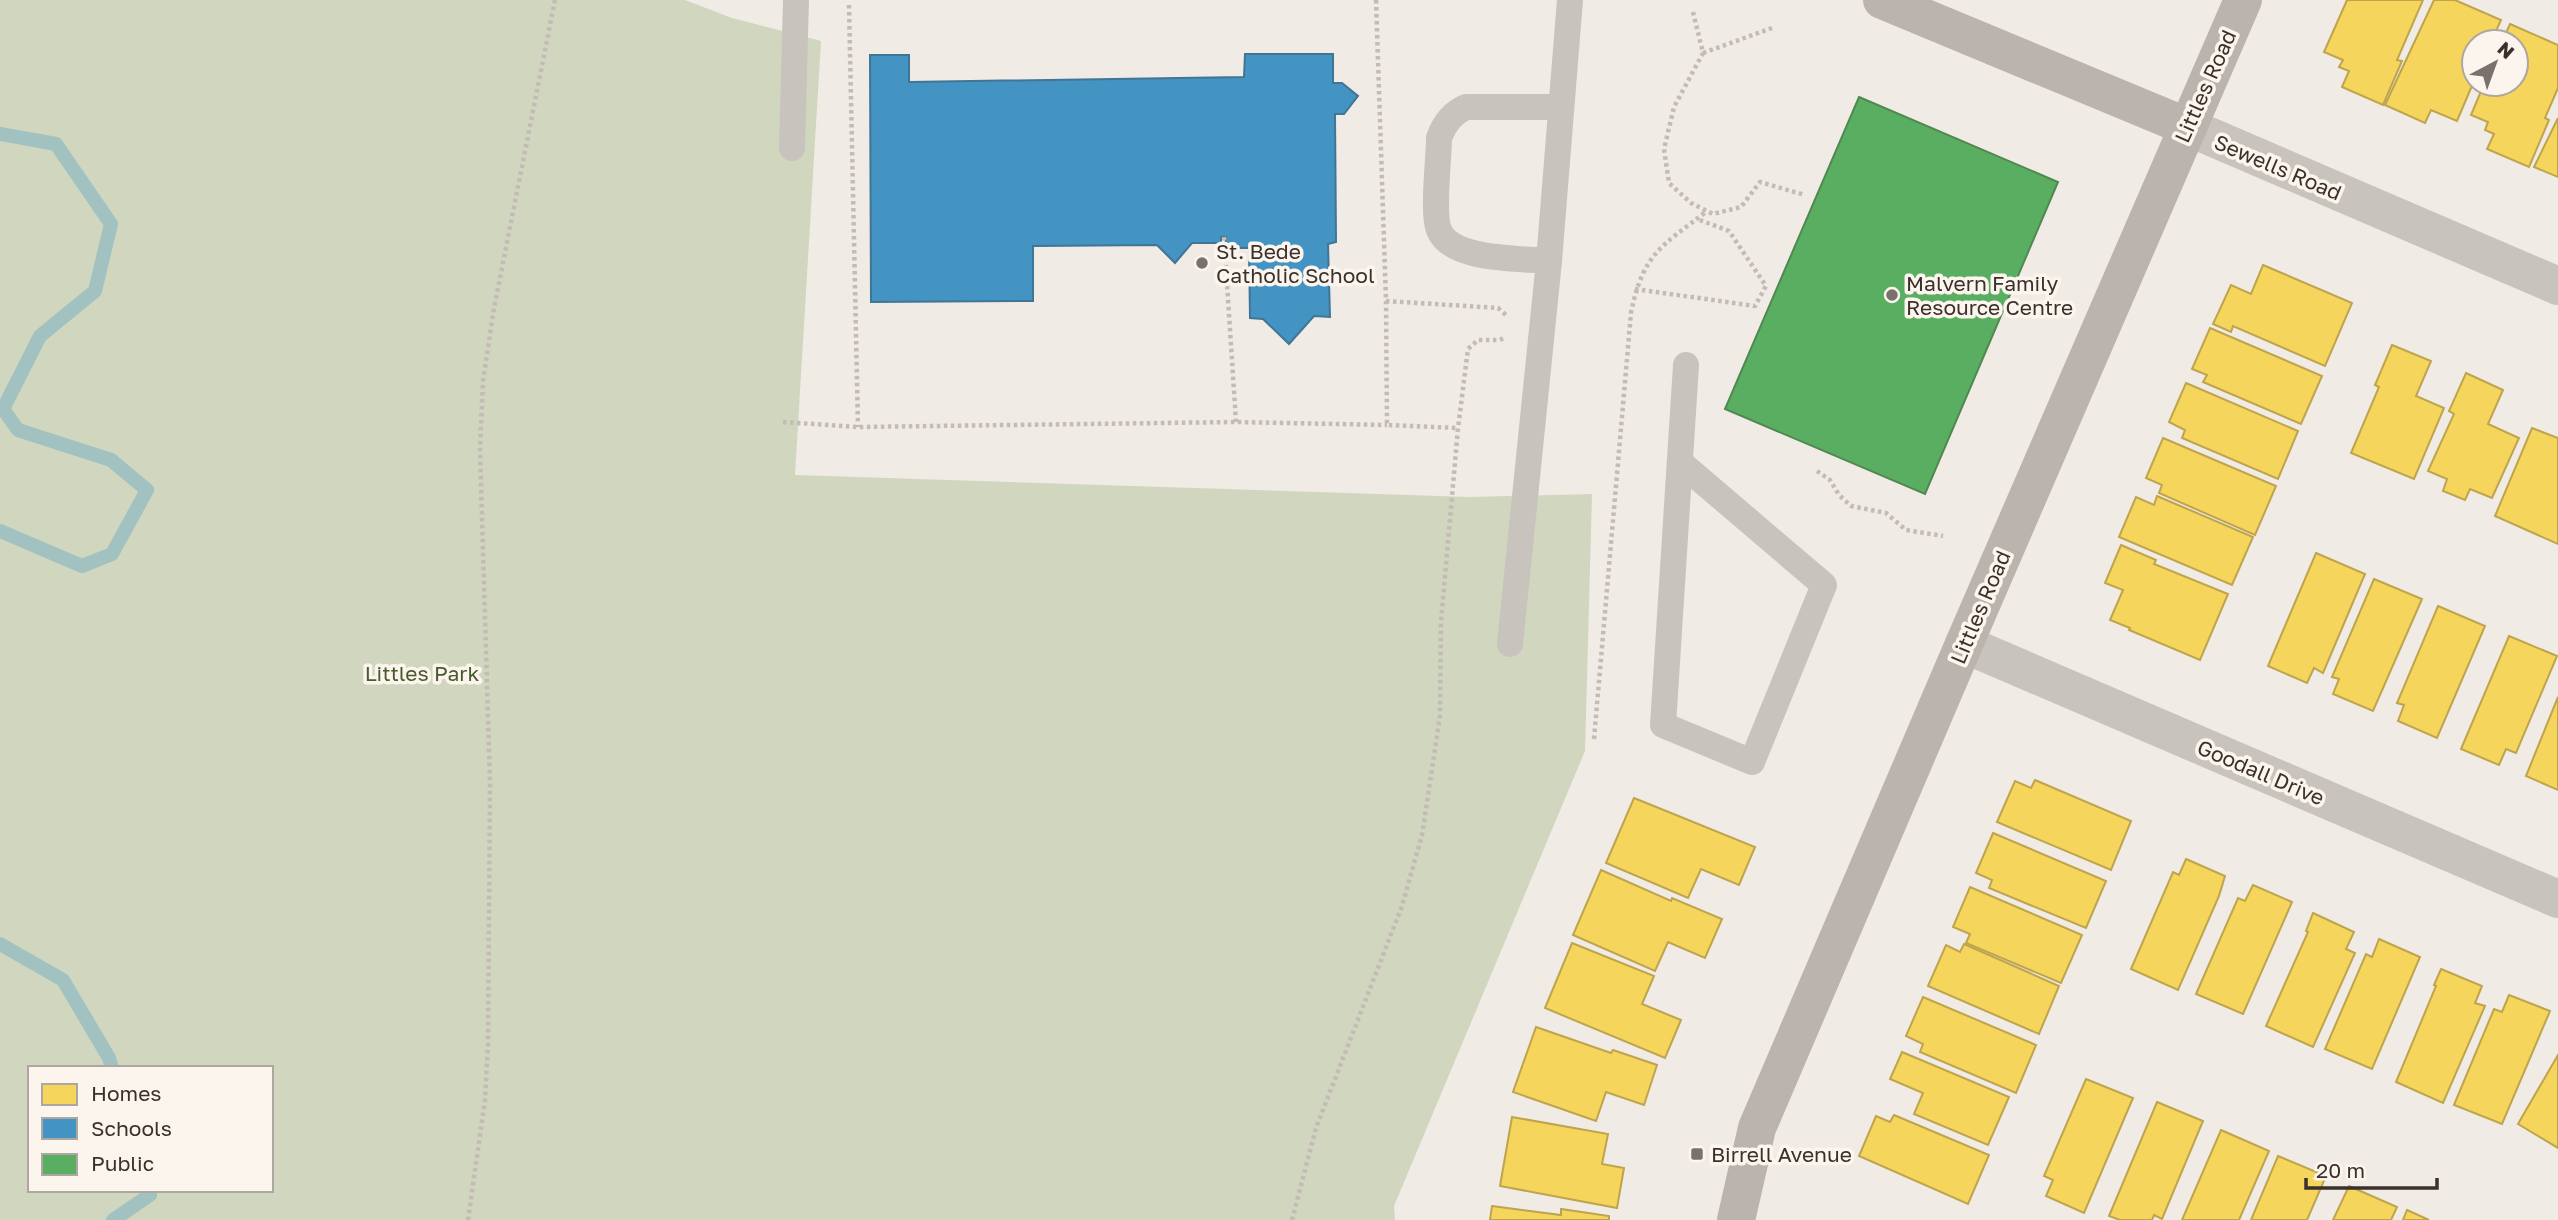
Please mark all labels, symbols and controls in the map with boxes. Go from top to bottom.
street label: Littles Road [2169,26,2241,146]
north arrow [2460,28,2530,98]
text: N [2493,36,2519,63]
street label: Sewells Road [2210,129,2346,205]
place label: St. Bede Catholic School [1216,238,1375,288]
marker: St. Bede Catholic School [1194,255,1210,271]
place label: Malvern Family Resource Centre [1906,270,2073,320]
marker: Malvern Family Resource Centre [1884,287,1900,303]
street label: Littles Road [1944,546,2016,668]
park label: Littles Park [365,660,479,686]
street label: Goodall Drive [2194,734,2328,810]
legend [28,1066,273,1192]
text: Homes [91,1080,161,1106]
text: Schools [91,1115,172,1141]
place label: Birrell Avenue [1711,1141,1852,1167]
marker: Birrell Avenue [1689,1146,1705,1162]
scale bar [2306,1146,2437,1190]
text: Public [91,1150,154,1176]
text: 20 m [2316,1157,2365,1183]

